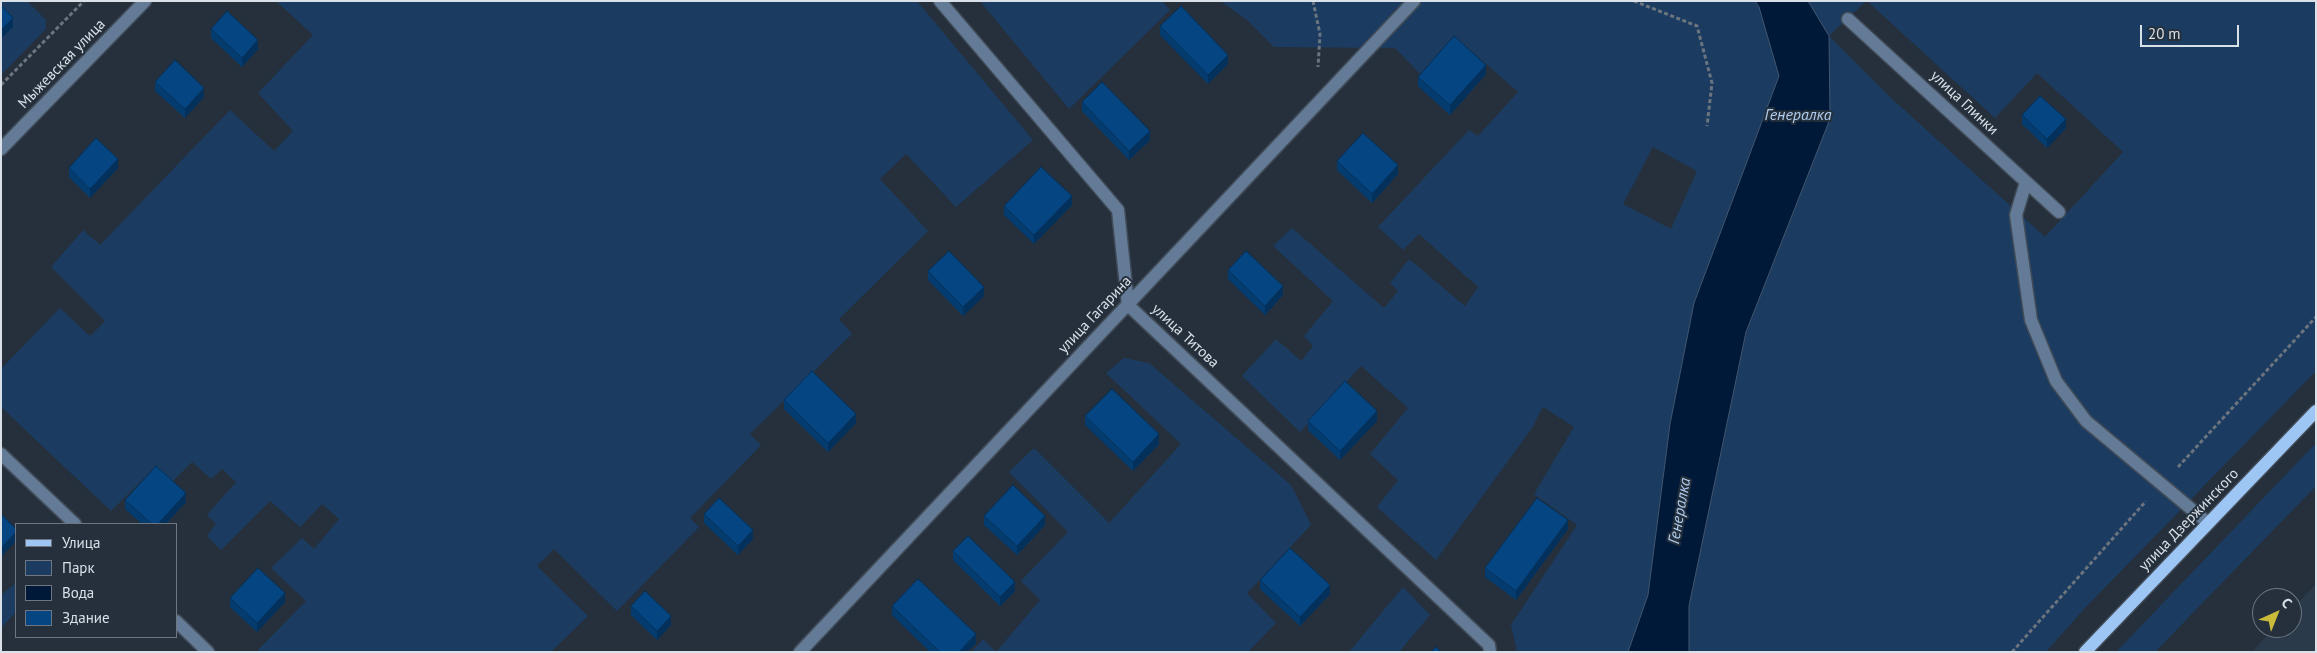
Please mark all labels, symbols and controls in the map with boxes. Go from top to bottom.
scale bar [2142,15,2241,47]
street label: Мыжевская улица [15,16,109,112]
text: 20 m [2148,24,2181,43]
street label: улица Глинки [1926,67,2002,139]
water label: Генералка [1765,105,1831,125]
street label: улица Гагарина [1055,273,1135,357]
street label: улица Титова [1148,300,1222,372]
street label: улица Дзержинского [2135,465,2243,575]
water label: Генералка [1665,476,1695,546]
legend [15,523,178,638]
text: Улица [62,533,100,552]
text: Парк [62,558,95,577]
text: Вода [62,583,94,602]
north arrow [2252,588,2302,638]
text: С [2278,594,2296,612]
text: Здание [62,608,110,627]

